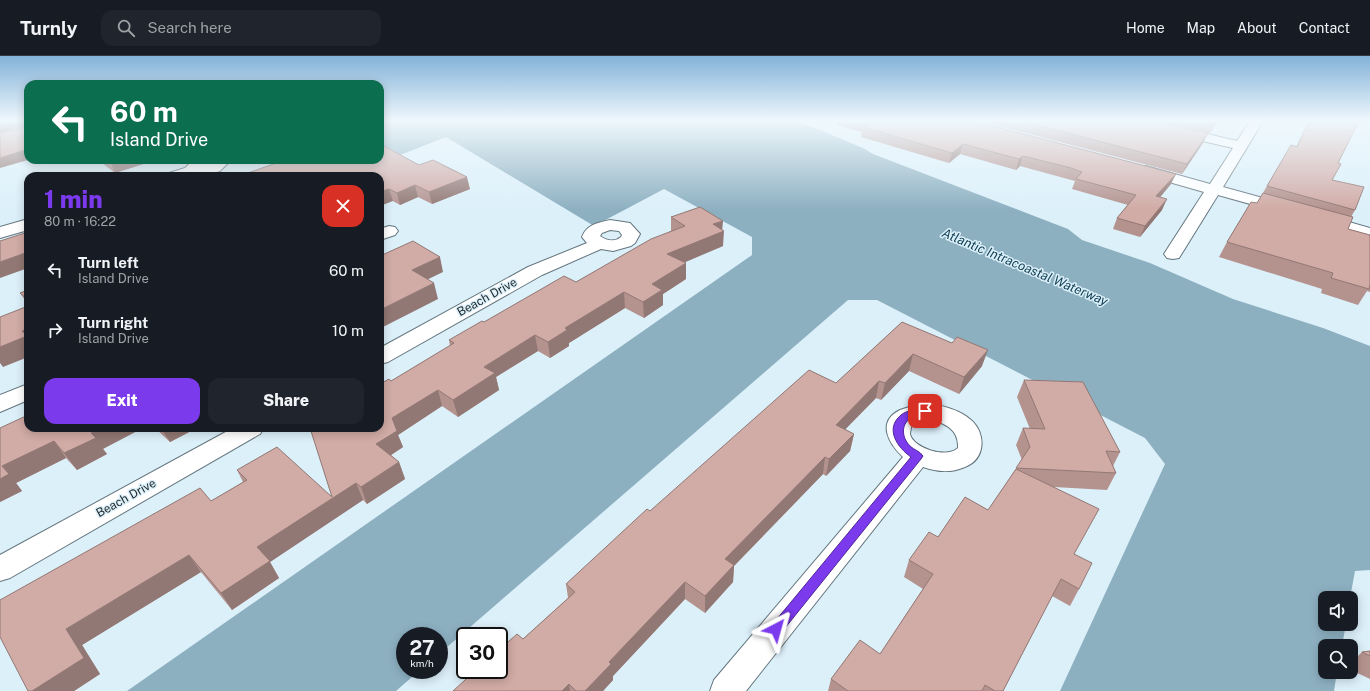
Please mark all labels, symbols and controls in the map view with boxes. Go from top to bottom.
search box [101,10,381,46]
text: Turnly [20,17,77,39]
icon: search [115,17,137,39]
text: Search here [147,19,232,36]
text: Home [1126,20,1165,36]
text: Map [1187,20,1215,36]
text: About [1237,20,1277,36]
text: Contact [1299,20,1350,36]
text: 60 m [110,95,178,128]
icon: left [44,96,96,148]
text: Island Drive [110,129,208,150]
text: 1 min [44,185,103,213]
button: close [322,185,364,227]
text: 80 m · 16:22 [44,214,116,229]
water label: Atlantic Intracoastal Waterway [940,225,1110,309]
text: Turn left [78,254,139,271]
icon: left [44,259,66,281]
text: 60 m [329,262,364,279]
text: Island Drive [78,271,149,286]
street label: Beach Drive [455,275,520,319]
text: Turn right [78,314,148,331]
icon: right [44,319,66,341]
text: 10 m [332,322,364,339]
text: Island Drive [78,331,149,346]
button: Exit [44,378,200,424]
button: Share [208,378,364,424]
pin [908,394,942,428]
icon: arrive [914,400,936,422]
street label: Beach Drive [94,476,159,520]
map controls [1318,591,1358,679]
button: sound [1318,591,1358,631]
position arrow [755,608,797,650]
speed limit sign: 30 [456,627,508,679]
text: 27 [409,636,435,660]
button: search [1318,639,1358,679]
text: km/h [410,657,434,669]

